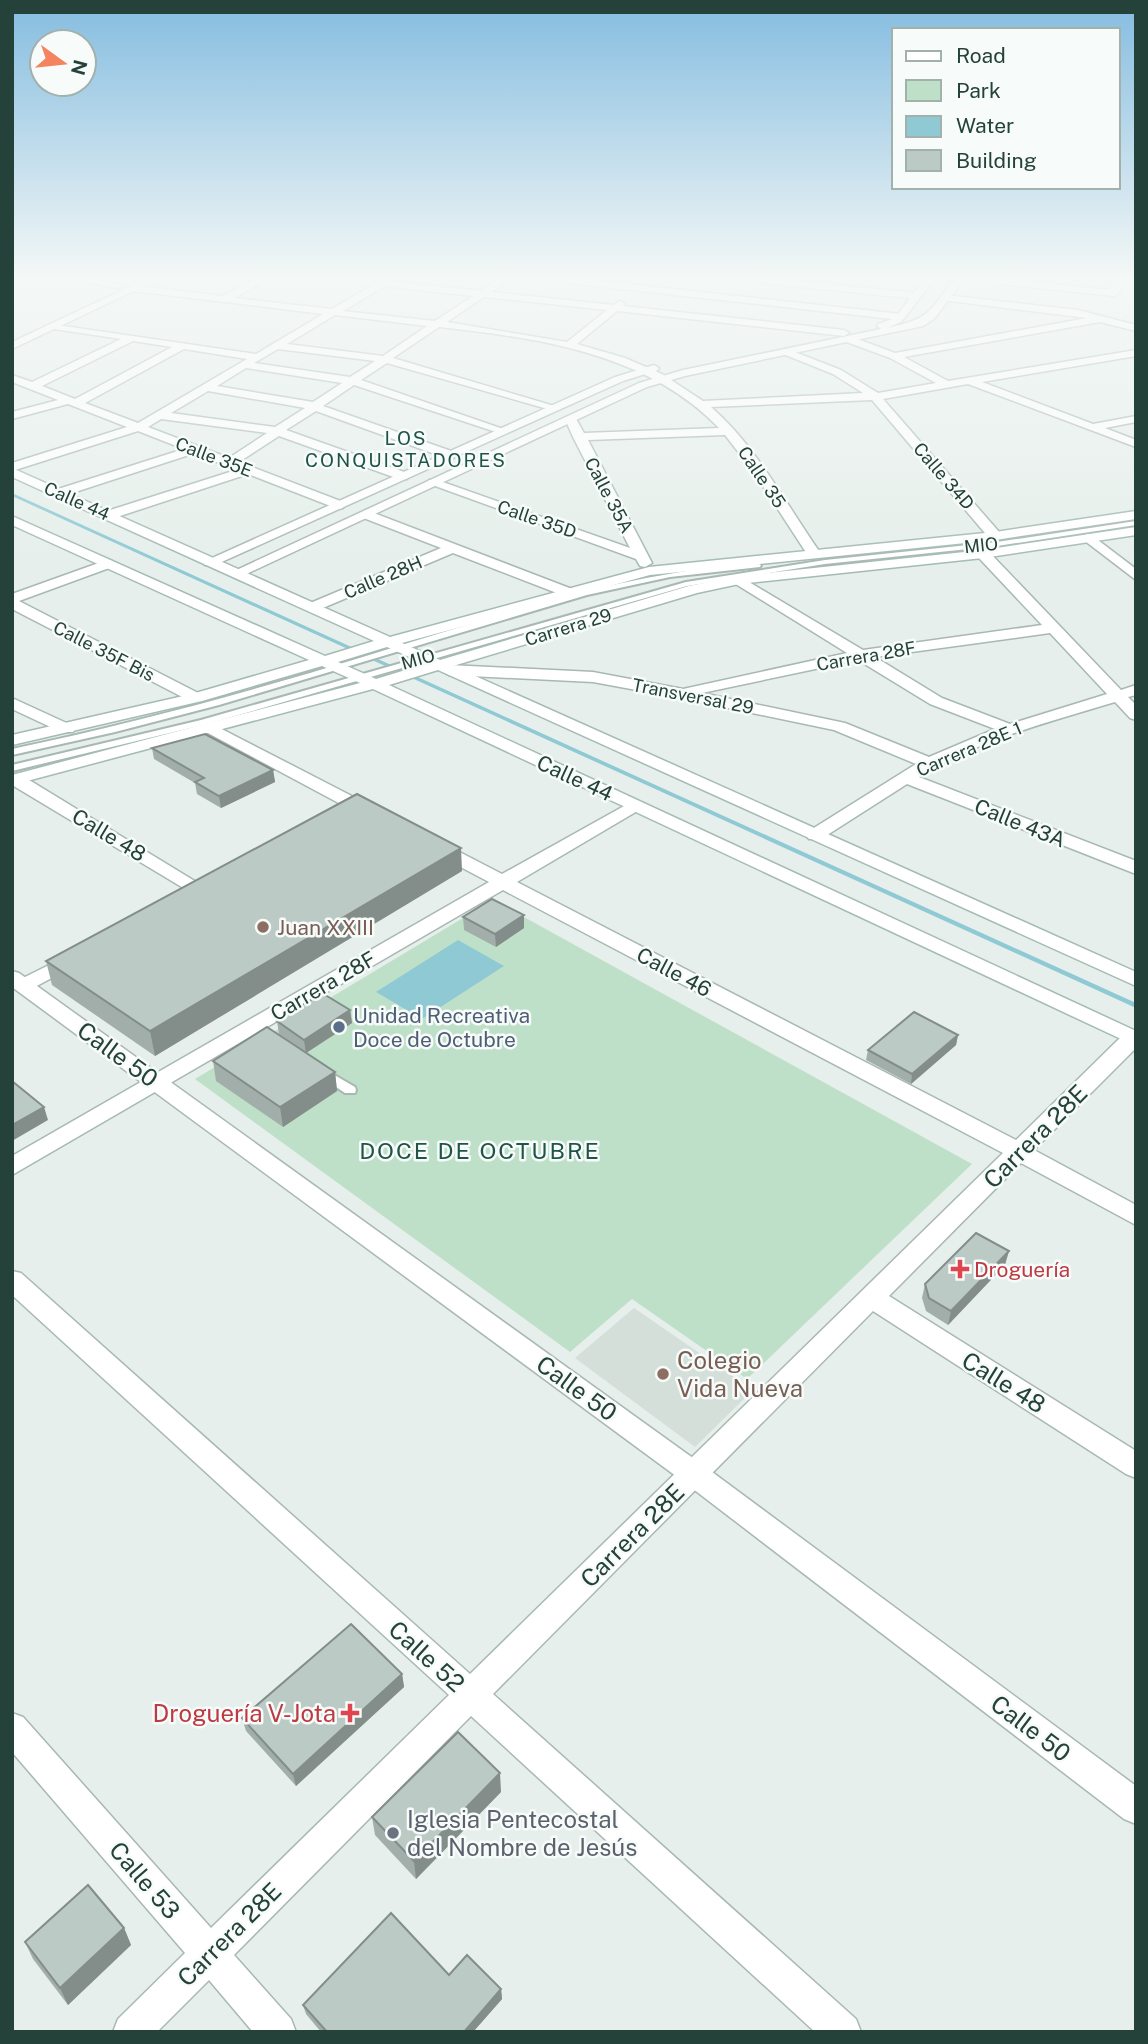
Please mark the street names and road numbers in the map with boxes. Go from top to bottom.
street label: Calle 35E [172,433,256,481]
street label: Calle 34D [909,438,979,514]
street label: Calle 35 [734,442,790,512]
street label: Calle 35A [580,454,638,537]
street label: Calle 44 [41,477,113,525]
street label: Calle 35D [495,496,579,542]
street label: MIO [963,533,999,557]
street label: Calle 28H [341,551,425,603]
street label: Carrera 29 [522,604,614,650]
street label: Calle 35F Bis [50,617,158,685]
street label: Carrera 28F [815,637,917,675]
street label: MIO [399,644,437,674]
street label: Transversal 29 [631,674,755,718]
street label: Carrera 28E 1 [913,717,1025,781]
street label: Calle 44 [533,750,617,806]
street label: Calle 43A [971,793,1069,853]
street label: Calle 48 [68,803,150,867]
street label: Calle 46 [632,942,716,1002]
street label: Carrera 28F [266,946,380,1026]
street label: Calle 50 [72,1015,164,1093]
street label: Carrera 28E [978,1079,1092,1193]
street label: Calle 48 [957,1345,1051,1419]
street label: Calle 50 [531,1349,623,1427]
street label: Carrera 28E [575,1478,689,1592]
street label: Calle 52 [383,1615,471,1697]
street label: Calle 50 [986,1689,1076,1767]
street label: Calle 53 [104,1836,186,1924]
street label: Carrera 28E [172,1877,286,1991]

